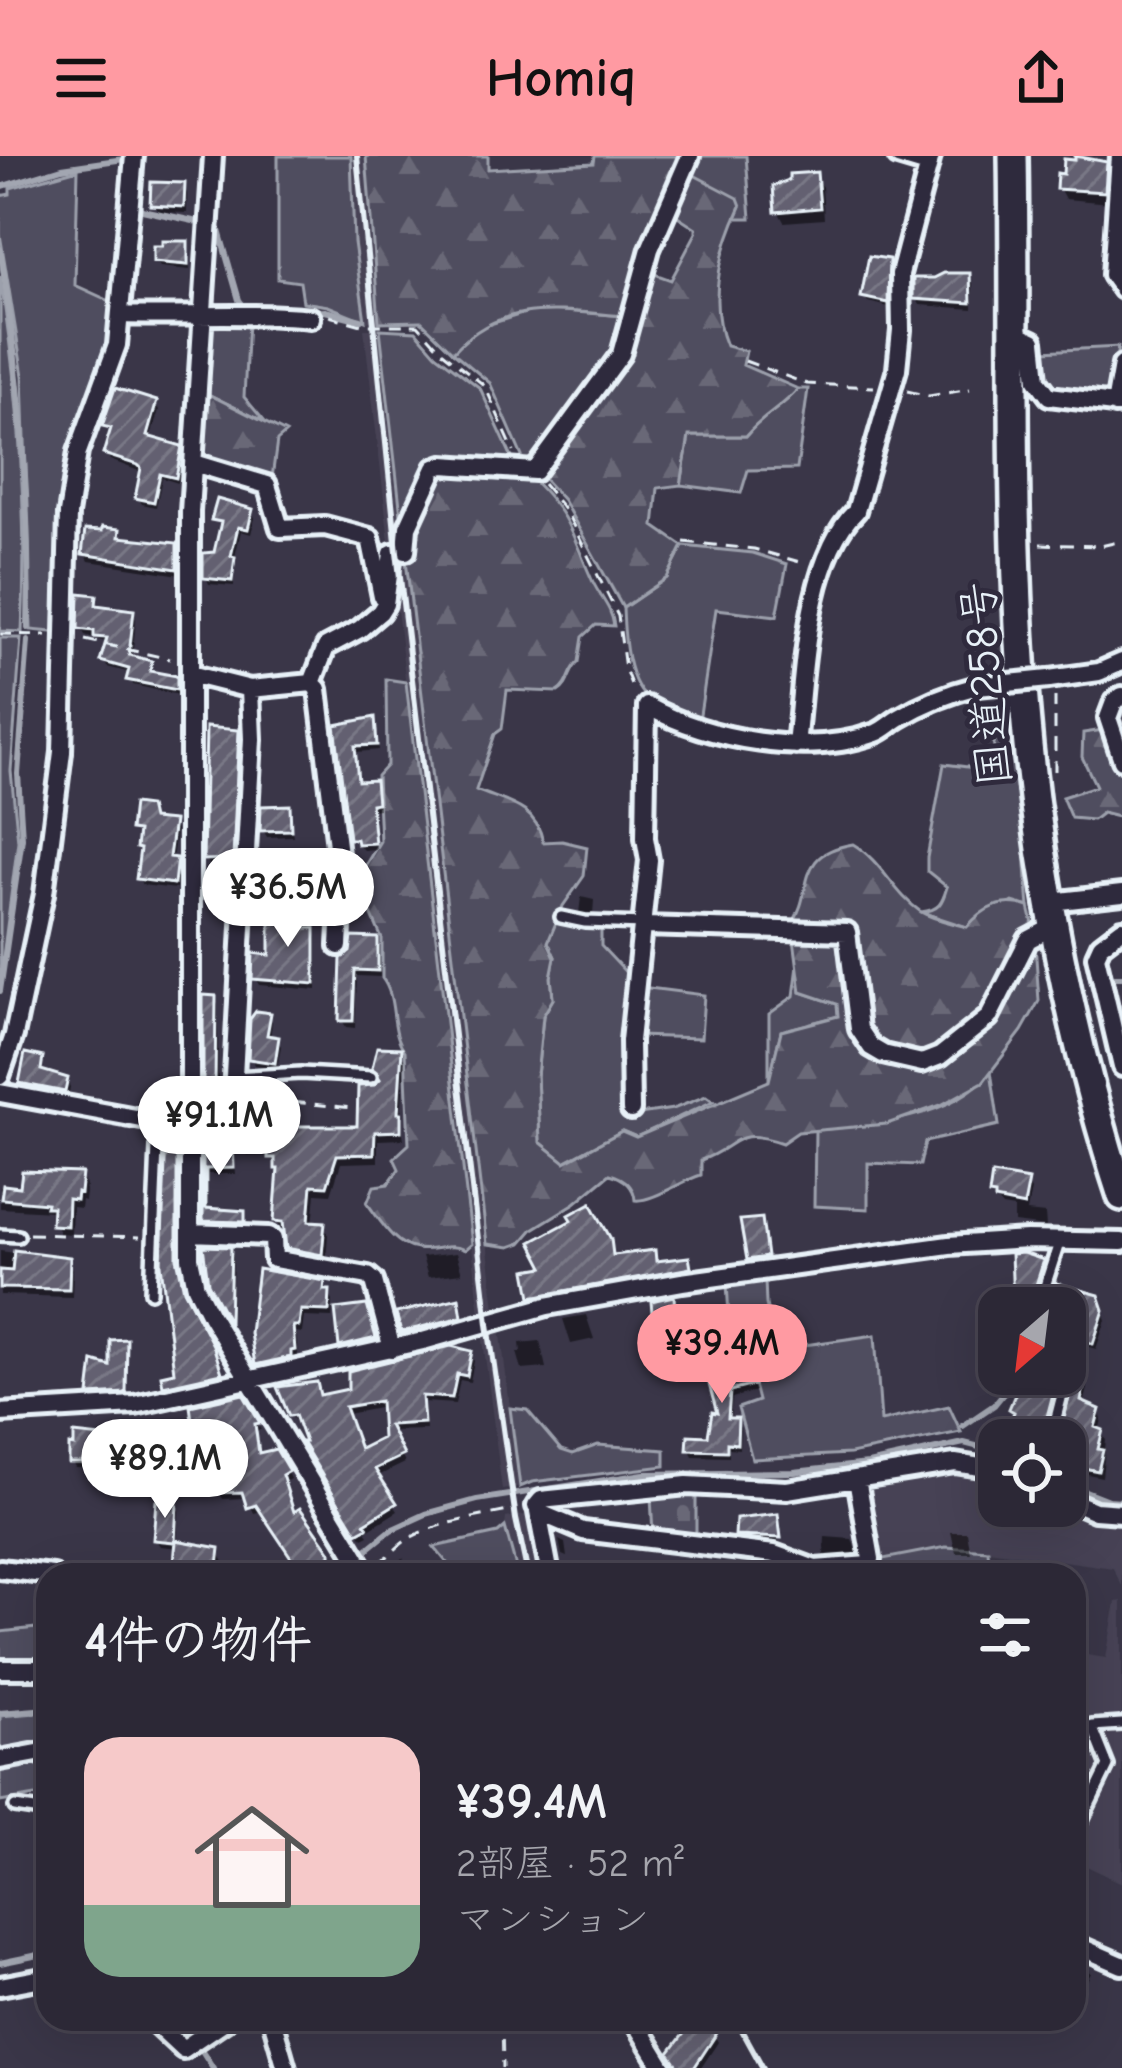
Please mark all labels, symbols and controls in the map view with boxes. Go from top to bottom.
icon: menu [48,45,114,111]
icon: share [1008,45,1074,111]
text: Homiq [486,47,636,110]
street label: 国道258号 [951,579,1021,789]
pin: ¥36.5M [190,848,386,950]
text: ¥36.5M [229,864,347,909]
pin: ¥91.1M [121,1076,317,1178]
text: ¥91.1M [165,1092,273,1137]
north arrow [978,1287,1086,1395]
map controls [978,1287,1086,1527]
pin: ¥39.4M [624,1304,820,1406]
text: ¥39.4M [664,1320,780,1365]
pin: ¥89.1M [67,1419,263,1521]
button: locate [978,1419,1086,1527]
text: ¥89.1M [108,1435,222,1480]
icon: filters [972,1602,1038,1668]
text: 4件の物件 [84,1611,312,1670]
text: ¥39.4M [456,1772,607,1831]
icon: home [180,1785,324,1929]
text: 2部屋 · 52 m² [456,1841,684,1886]
text: マンション [456,1897,649,1942]

